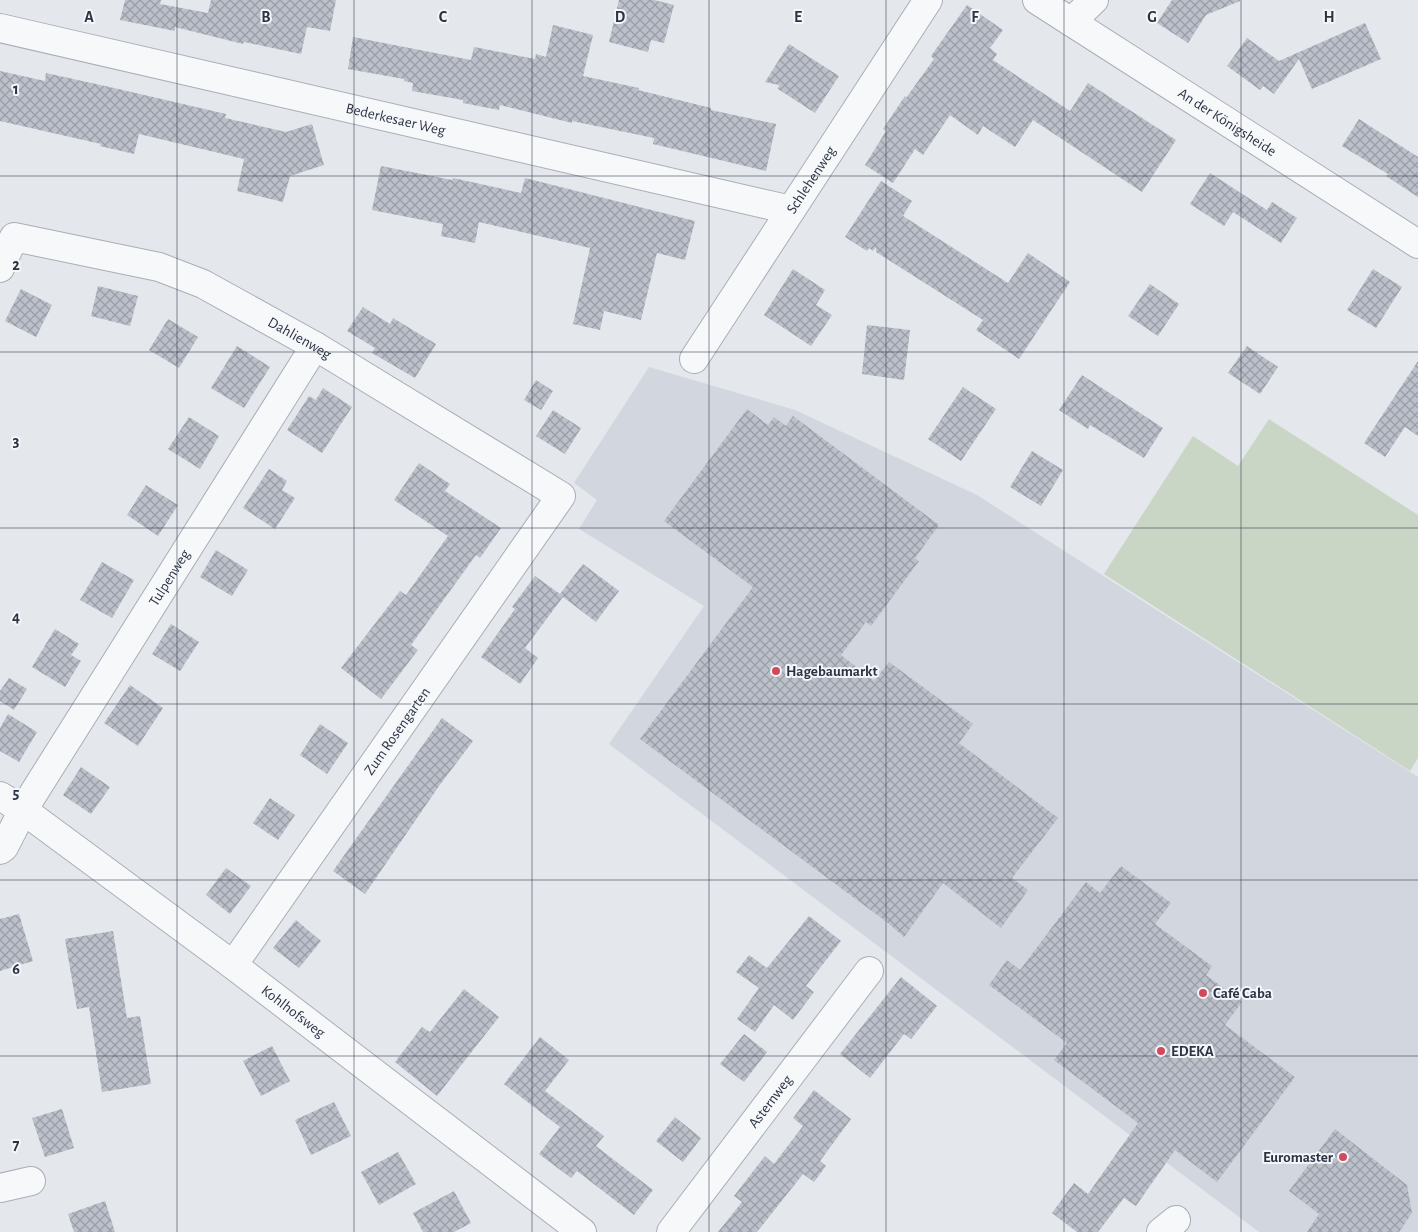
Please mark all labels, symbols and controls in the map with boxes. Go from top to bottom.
text: A [84,9,94,25]
text: B [261,9,271,25]
text: C [439,9,448,25]
text: D [615,9,626,25]
text: E [794,9,802,25]
text: F [971,9,979,25]
text: G [1147,9,1157,25]
text: H [1323,9,1335,25]
text: 1 [13,81,19,97]
street label: An der Königsheide [1175,85,1279,159]
street label: Bederkesaer Weg [344,101,447,138]
street label: Schlehenweg [784,143,839,216]
text: 2 [12,257,20,273]
street label: Dahlienweg [265,315,334,362]
text: 3 [13,433,20,449]
street label: Tulpenweg [146,547,193,609]
text: 4 [12,609,20,625]
place label: Hagebaumarkt [786,664,878,679]
marker: Hagebaumarkt [770,665,782,677]
street label: Zum Rosengarten [362,685,433,778]
text: 5 [13,785,20,801]
text: 6 [12,961,20,977]
street label: Kohlhofsweg [258,983,328,1041]
place label: Café Caba [1213,986,1272,1001]
marker: Café Caba [1197,987,1209,999]
place label: EDEKA [1171,1044,1214,1059]
marker: EDEKA [1155,1045,1167,1057]
street label: Asternweg [746,1072,796,1131]
text: 7 [13,1137,20,1153]
place label: Euromaster [1263,1150,1334,1165]
marker: Euromaster [1337,1151,1349,1163]

